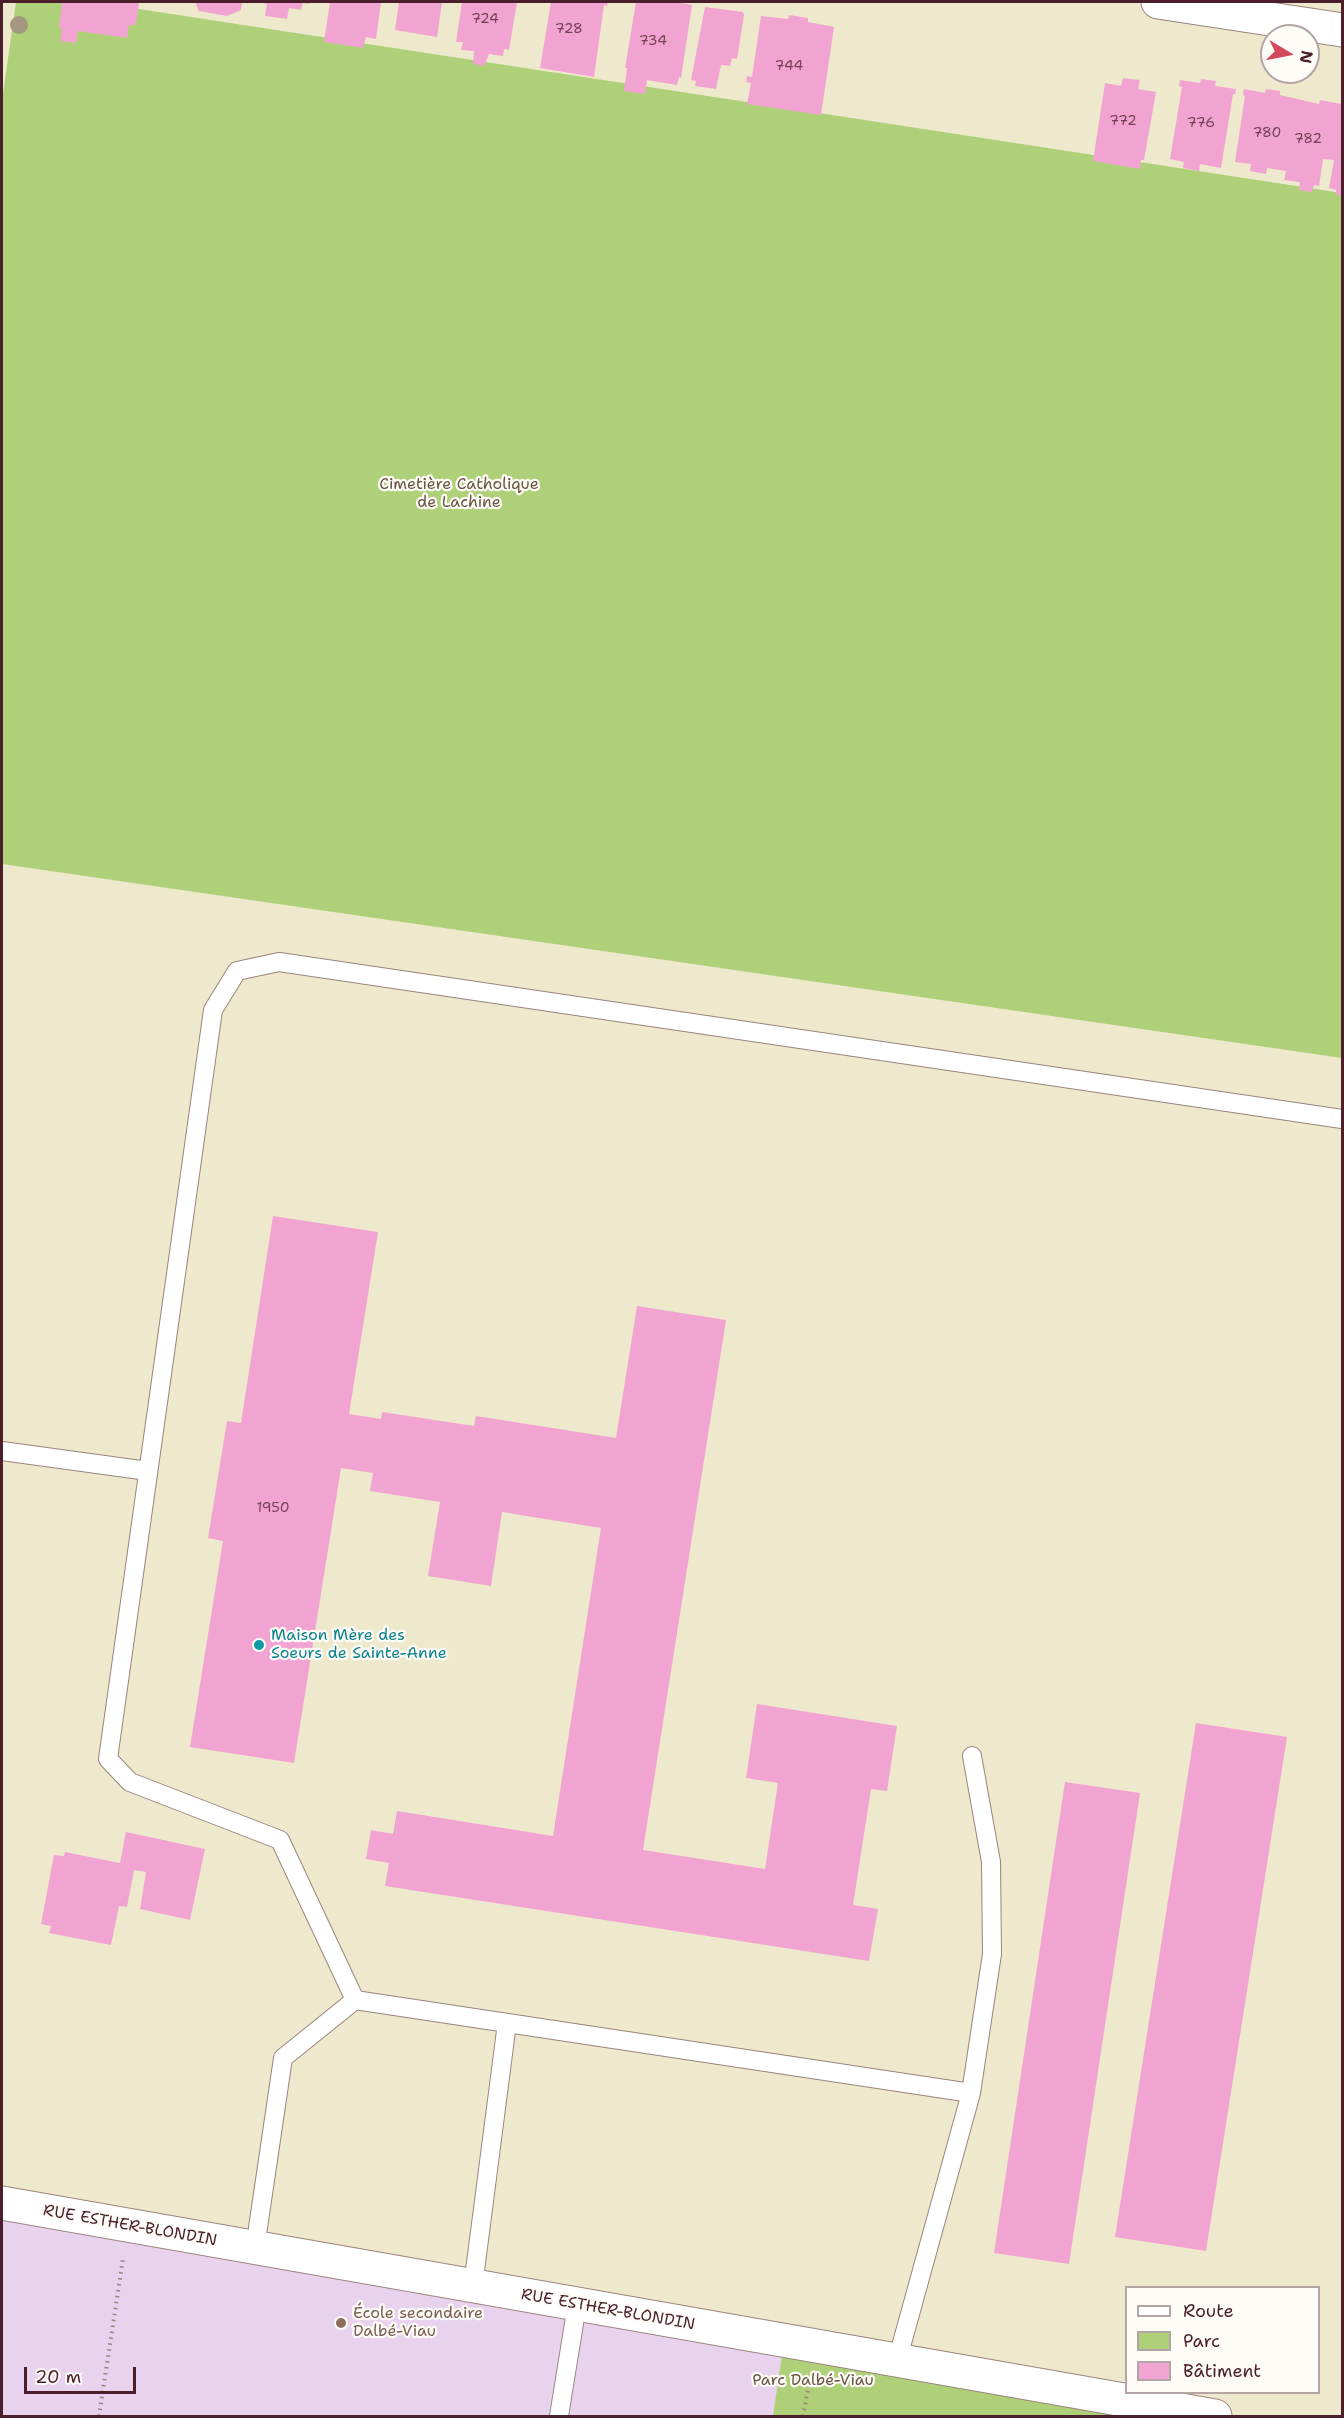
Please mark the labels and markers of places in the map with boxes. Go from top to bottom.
place label: Maison Mère des Soeurs de Sainte-Anne [271,1626,447,1664]
marker: Maison Mère des Soeurs de Sainte-Anne [252,1638,266,1652]
place label: École secondaire Dalbé-Viau [353,2304,483,2342]
marker: École secondaire Dalbé-Viau [334,2316,348,2330]

